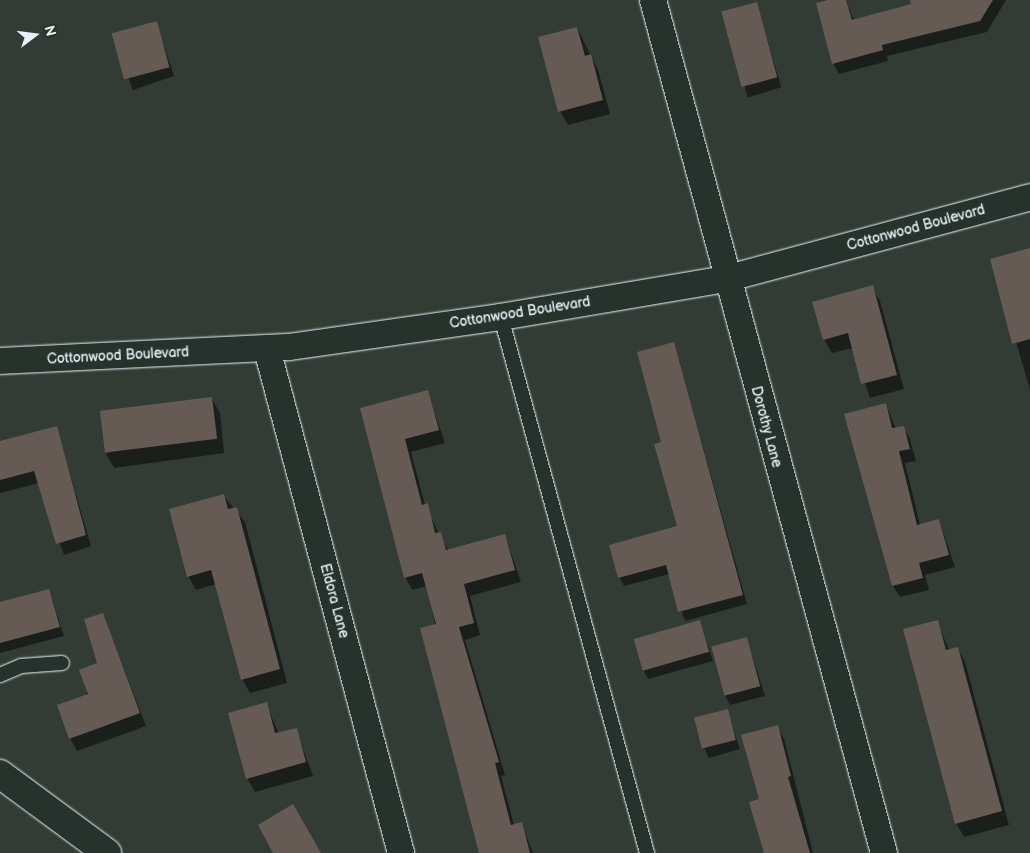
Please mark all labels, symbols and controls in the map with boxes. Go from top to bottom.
north arrow [10,10,60,60]
text: N [40,24,60,38]
street label: Cottonwood Boulevard [845,201,987,255]
street label: Cottonwood Boulevard [448,294,592,332]
street label: Cottonwood Boulevard [46,344,190,368]
street label: Dorothy Lane [747,384,785,470]
street label: Eldora Lane [316,562,352,640]

